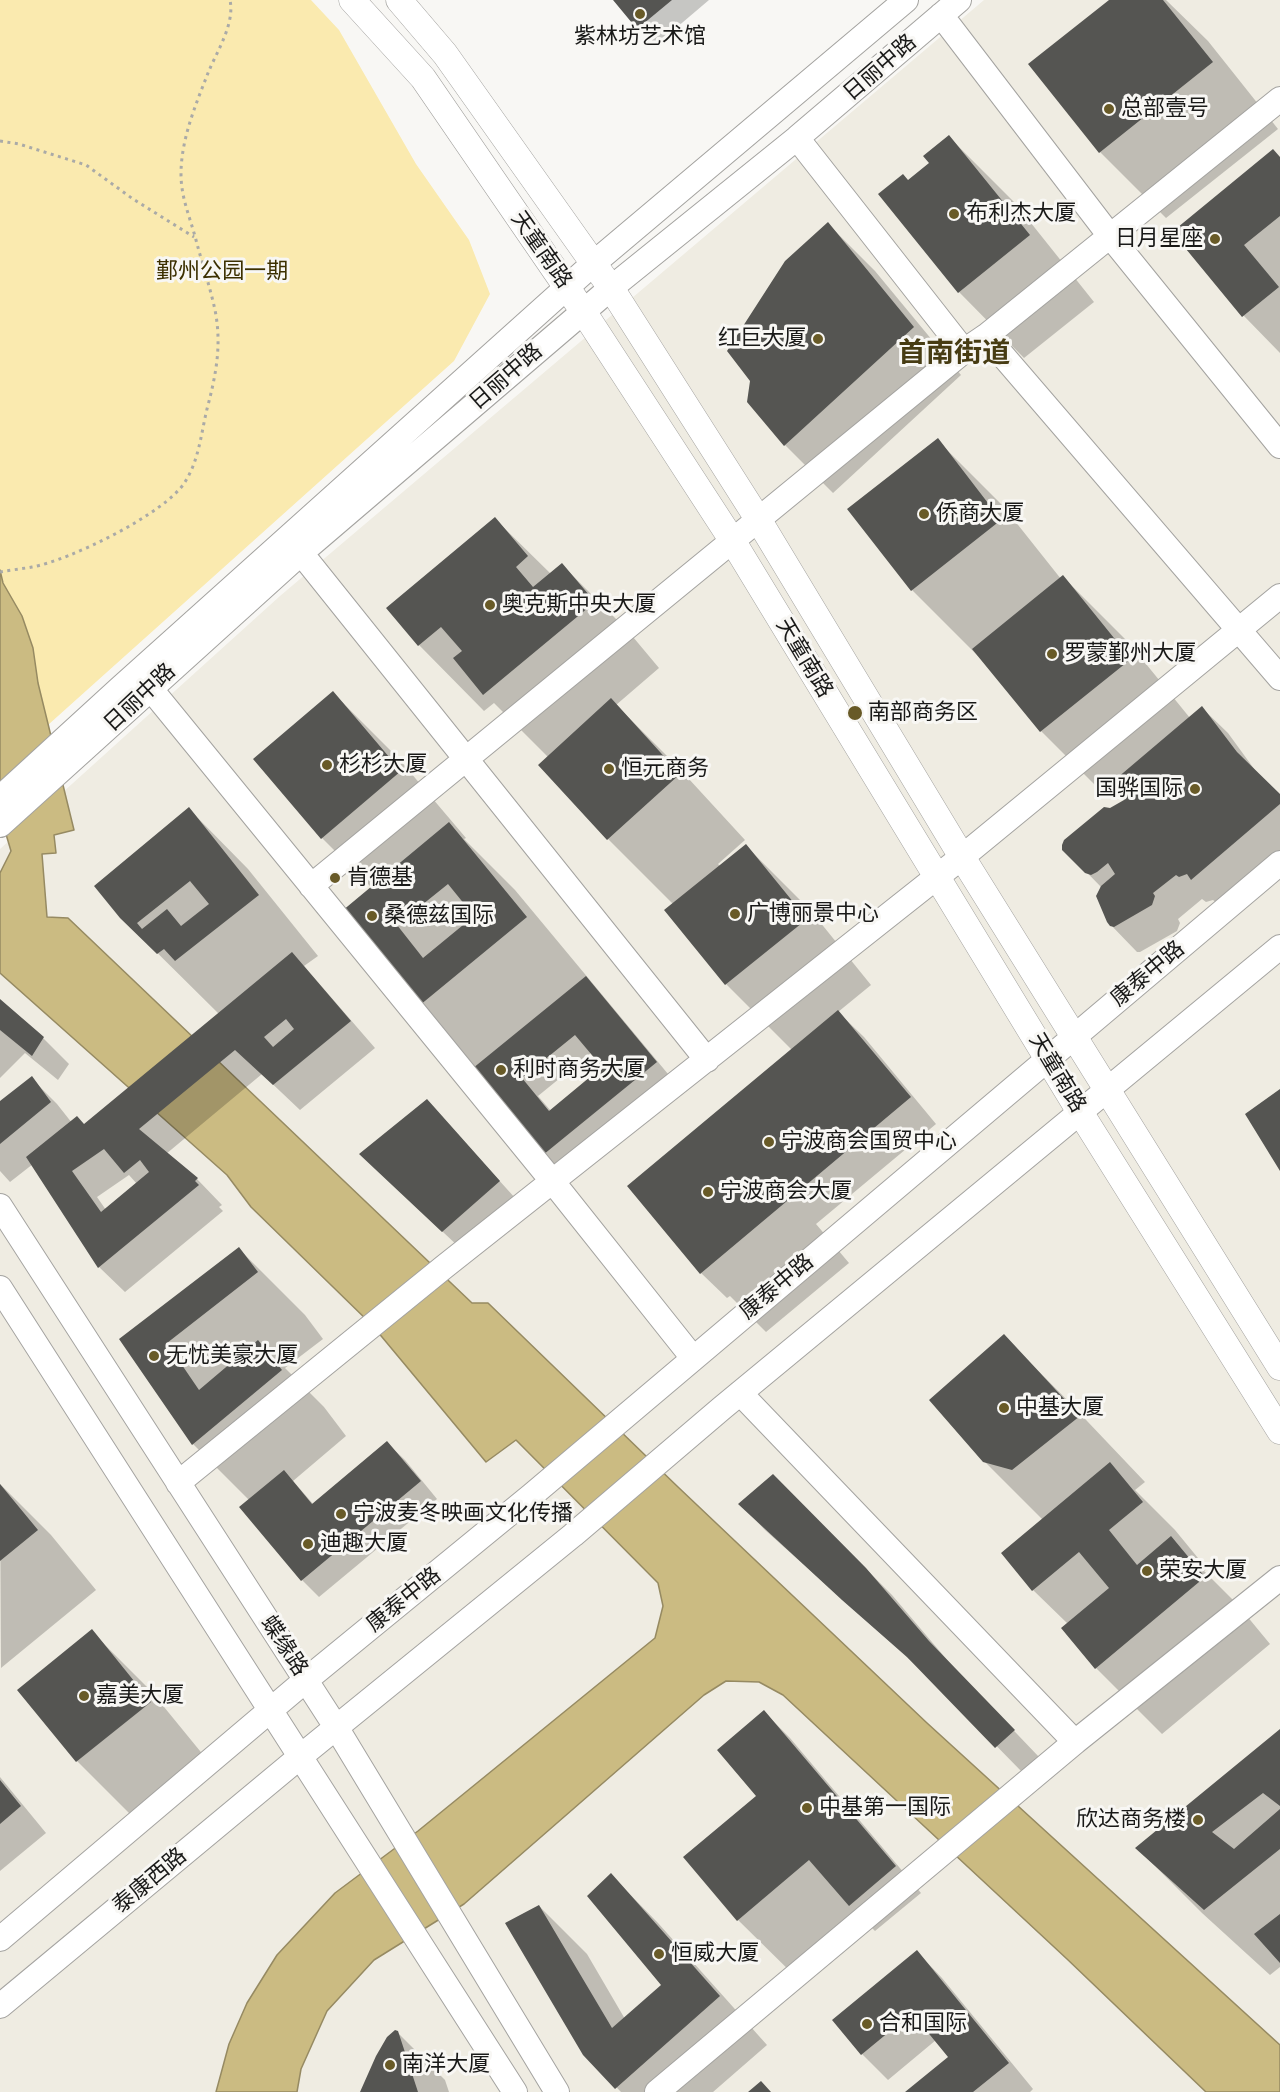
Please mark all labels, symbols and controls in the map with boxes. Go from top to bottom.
marker: 紫林坊艺术馆 [633,7,647,21]
place label: 紫林坊艺术馆 [574,24,706,50]
street label: 日丽中路 [838,29,922,107]
place label: 总部壹号 [1121,96,1209,122]
marker: 总部壹号 [1102,102,1116,116]
place label: 布利杰大厦 [966,201,1076,227]
street label: 天童南路 [505,206,577,294]
marker: 布利杰大厦 [947,207,961,221]
place label: 日月星座 [1115,226,1203,252]
marker: 日月星座 [1208,232,1222,246]
park label: 鄞州公园一期 [156,259,288,285]
place label: 红巨大厦 [718,326,806,352]
marker: 红巨大厦 [811,332,825,346]
district label: 首南街道 [898,337,1010,371]
street label: 日丽中路 [464,338,548,416]
place label: 侨商大厦 [936,501,1024,527]
marker: 侨商大厦 [917,507,931,521]
place label: 奥克斯中央大厦 [502,592,656,618]
marker: 奥克斯中央大厦 [483,598,497,612]
street label: 天童南路 [770,613,838,703]
place label: 罗蒙鄞州大厦 [1064,641,1196,667]
marker: 罗蒙鄞州大厦 [1045,647,1059,661]
street label: 日丽中路 [99,658,181,738]
place label: 南部商务区 [868,700,978,726]
marker: 南部商务区 [846,704,864,722]
place label: 杉杉大厦 [339,752,427,778]
place label: 恒元商务 [621,756,709,782]
marker: 杉杉大厦 [320,758,334,772]
marker: 恒元商务 [602,762,616,776]
place label: 国骅国际 [1095,776,1183,802]
marker: 国骅国际 [1188,782,1202,796]
place label: 肯德基 [347,865,413,891]
marker: 肯德基 [328,871,342,885]
place label: 广博丽景中心 [747,901,879,927]
place label: 桑德兹国际 [384,903,494,929]
marker: 广博丽景中心 [728,907,742,921]
marker: 桑德兹国际 [365,909,379,923]
street label: 康泰中路 [1106,936,1190,1012]
street label: 天童南路 [1023,1028,1091,1118]
place label: 利时商务大厦 [513,1057,645,1083]
marker: 利时商务大厦 [494,1063,508,1077]
place label: 宁波商会国贸中心 [781,1129,957,1155]
marker: 宁波商会国贸中心 [762,1135,776,1149]
place label: 宁波商会大厦 [720,1179,852,1205]
marker: 宁波商会大厦 [701,1185,715,1199]
street label: 康泰中路 [735,1249,819,1325]
place label: 无忧美豪大厦 [166,1343,298,1369]
marker: 无忧美豪大厦 [147,1349,161,1363]
place label: 中基大厦 [1016,1395,1104,1421]
marker: 中基大厦 [997,1401,1011,1415]
place label: 宁波麦冬映画文化传播 [353,1501,573,1527]
marker: 宁波麦冬映画文化传播 [334,1507,348,1521]
place label: 迪趣大厦 [320,1531,408,1557]
marker: 迪趣大厦 [301,1537,315,1551]
place label: 荣安大厦 [1159,1558,1247,1584]
street label: 康泰中路 [361,1562,447,1638]
marker: 荣安大厦 [1140,1564,1154,1578]
street label: 蝶缘路 [255,1611,313,1681]
place label: 嘉美大厦 [96,1683,184,1709]
marker: 嘉美大厦 [77,1689,91,1703]
place label: 中基第一国际 [819,1795,951,1821]
marker: 中基第一国际 [800,1801,814,1815]
place label: 欣达商务楼 [1076,1807,1186,1833]
marker: 欣达商务楼 [1191,1813,1205,1827]
street label: 泰康西路 [108,1843,192,1919]
place label: 恒威大厦 [671,1941,759,1967]
marker: 恒威大厦 [652,1947,666,1961]
place label: 合和国际 [879,2011,967,2037]
marker: 合和国际 [860,2017,874,2031]
place label: 南洋大厦 [402,2052,490,2078]
marker: 南洋大厦 [383,2058,397,2072]

